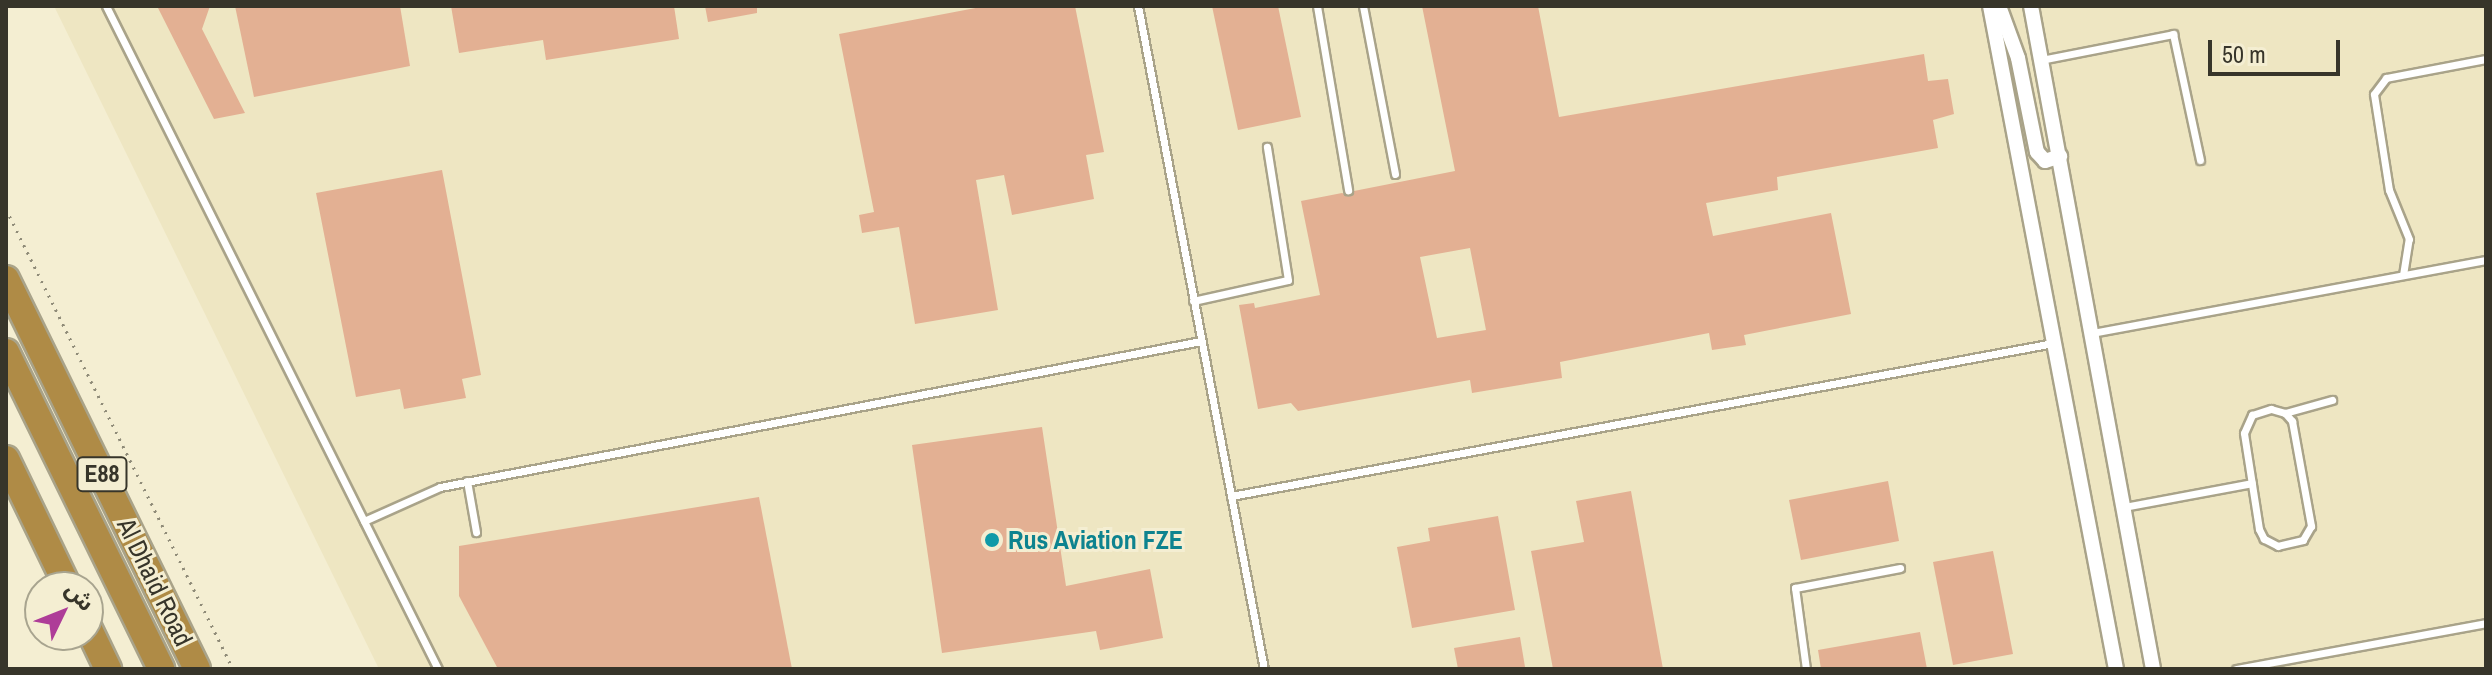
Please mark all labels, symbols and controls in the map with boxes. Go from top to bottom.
scale bar [2212,24,2344,74]
text: 50 m [2222,38,2266,70]
road number: E88 [76,454,128,494]
street label: Al Dhaid Road [111,513,199,651]
place label: Rus Aviation FZE [1008,524,1184,556]
marker: Rus Aviation FZE [983,531,1001,549]
north arrow [24,571,104,651]
text: ش [59,575,101,617]

